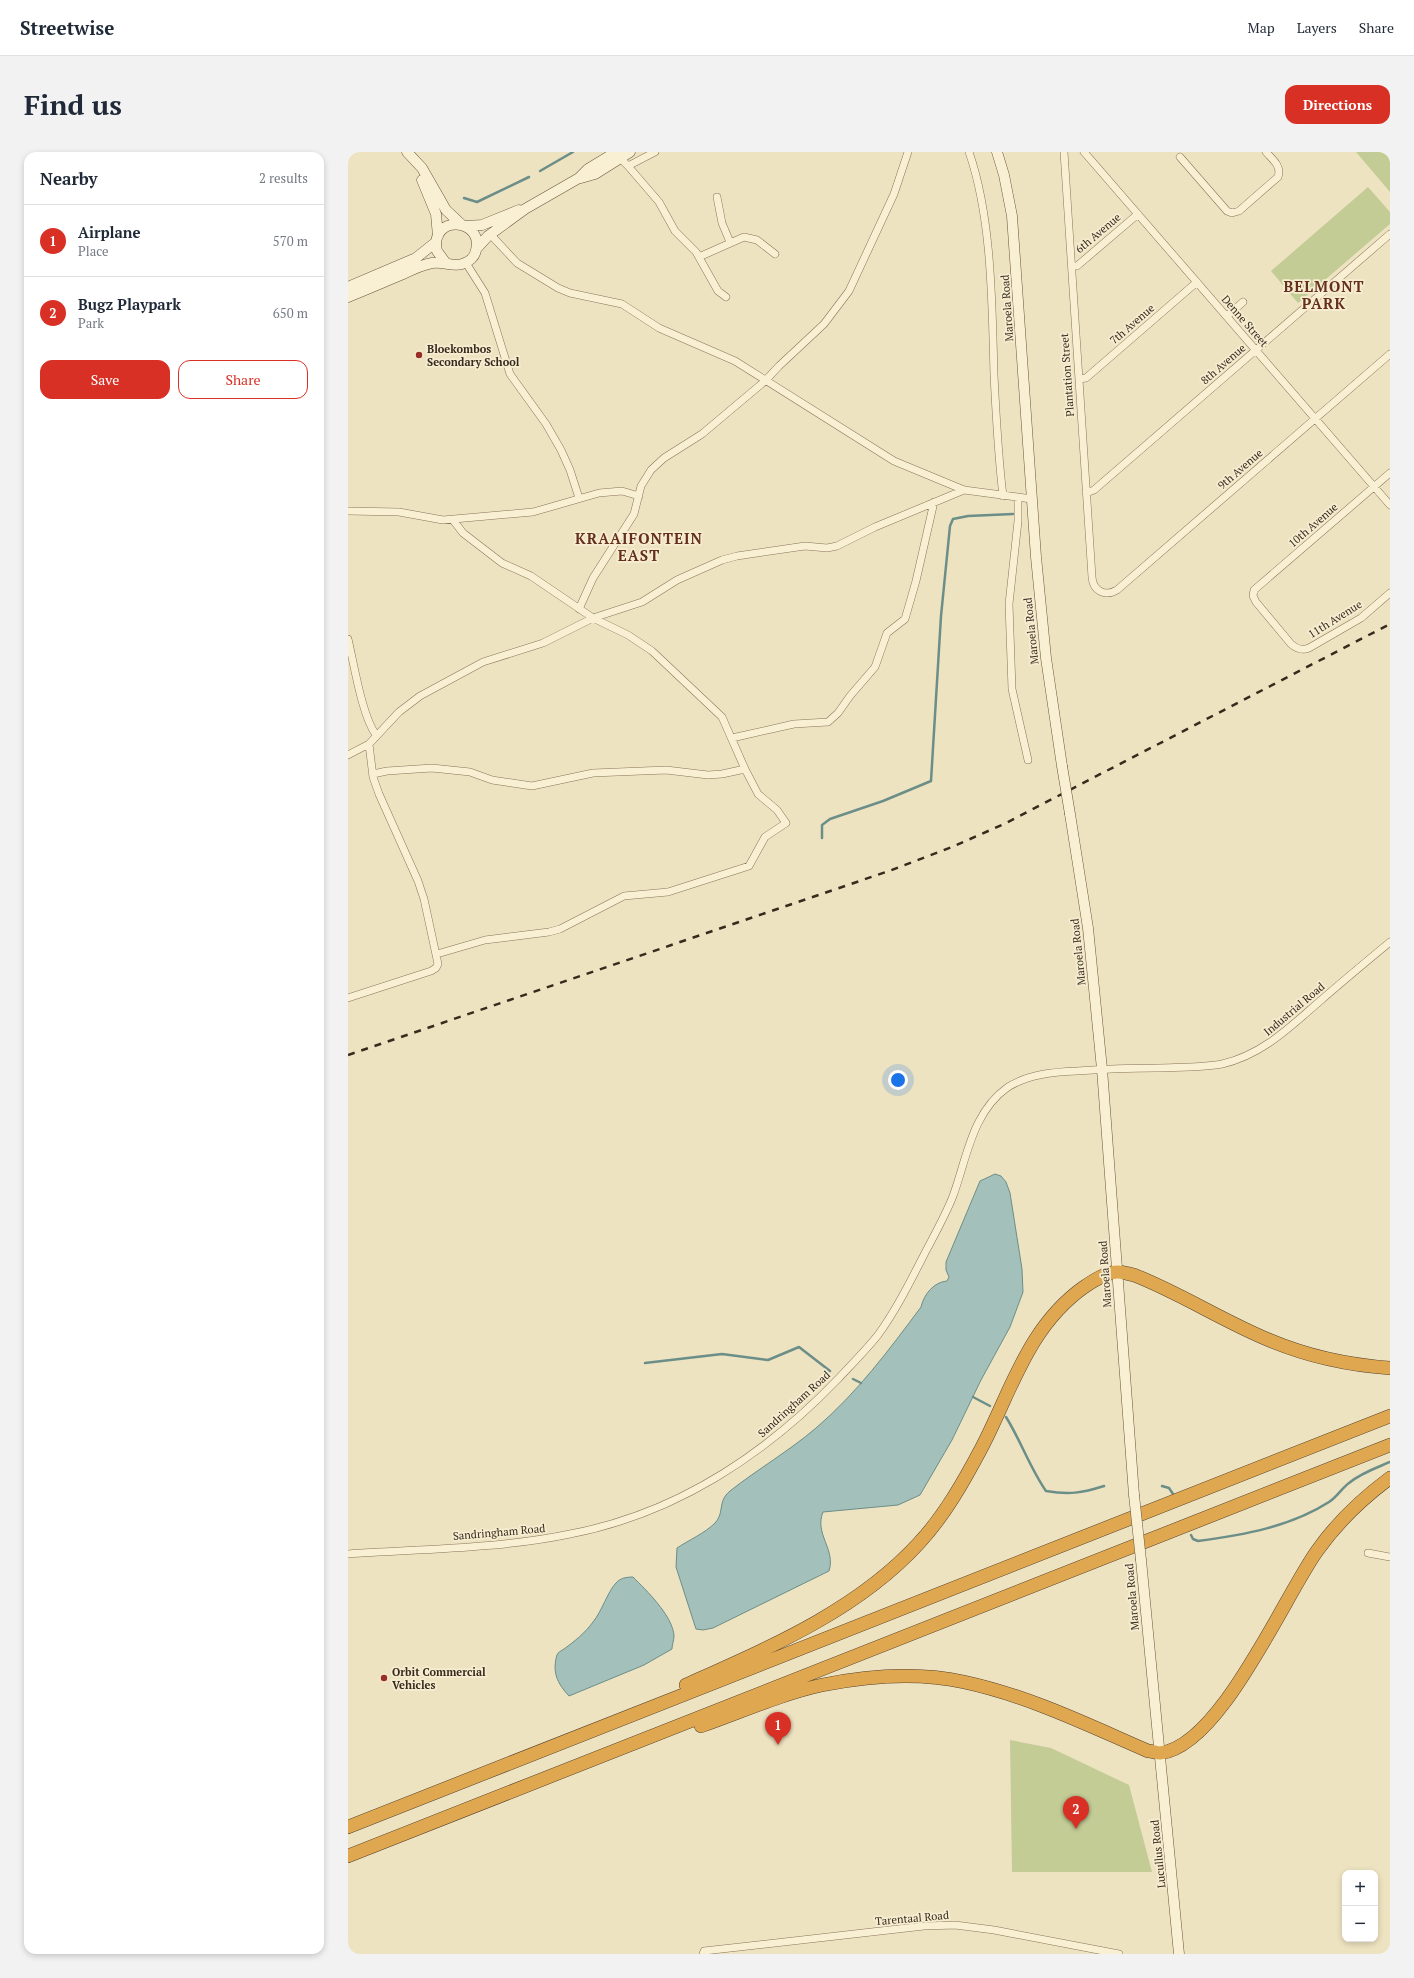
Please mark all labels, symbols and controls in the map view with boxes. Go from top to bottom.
text: Streetwise [20,15,114,40]
text: Map [1248,18,1275,37]
text: Layers [1297,18,1337,37]
text: Share [1359,18,1394,37]
button: Directions [1285,85,1390,124]
text: Find us [24,86,122,123]
text: Nearby [40,167,98,190]
text: 2 results [259,169,308,187]
street label: 6th Avenue [1072,210,1124,256]
text: Airplane [78,222,141,242]
text: 1 [49,232,57,250]
text: 570 m [273,232,308,250]
text: Place [78,242,109,260]
street label: Maroela Road [998,274,1016,342]
district label: BELMONT PARK [1283,276,1365,313]
street label: Denne Street [1219,292,1271,350]
text: Bugz Playpark [78,294,181,314]
street label: 7th Avenue [1107,301,1157,347]
text: 2 [49,304,57,322]
text: 650 m [273,304,308,322]
text: Park [78,314,104,332]
street label: Plantation Street [1057,333,1077,417]
street label: 8th Avenue [1198,340,1249,387]
place label: Bloekombos Secondary School [427,342,520,369]
marker: Bloekombos Secondary School [414,350,424,360]
button: Save [40,360,170,399]
button: Share [178,360,308,399]
street label: 9th Avenue [1215,445,1266,492]
street label: 10th Avenue [1285,499,1341,550]
district label: KRAAIFONTEIN EAST [575,528,703,565]
street label: Maroela Road [1021,597,1041,665]
street label: 11th Avenue [1306,597,1365,641]
street label: Maroela Road [1068,918,1088,986]
street label: Industrial Road [1261,979,1327,1039]
your location [888,1070,908,1090]
street label: Maroela Road [1096,1240,1114,1308]
street label: Sandringham Road [755,1368,833,1440]
street label: Sandringham Road [452,1521,546,1543]
street label: Maroela Road [1122,1563,1142,1631]
place label: Orbit Commercial Vehicles [392,1665,486,1692]
marker: Orbit Commercial Vehicles [379,1673,389,1683]
pin: 1 [765,1712,791,1745]
pin: 2 [1063,1796,1089,1829]
street label: Lucullus Road [1147,1819,1169,1889]
map controls [1342,1870,1378,1942]
button: + [1342,1870,1378,1906]
button: − [1342,1906,1378,1942]
street label: Tarentaal Road [875,1908,949,1928]

